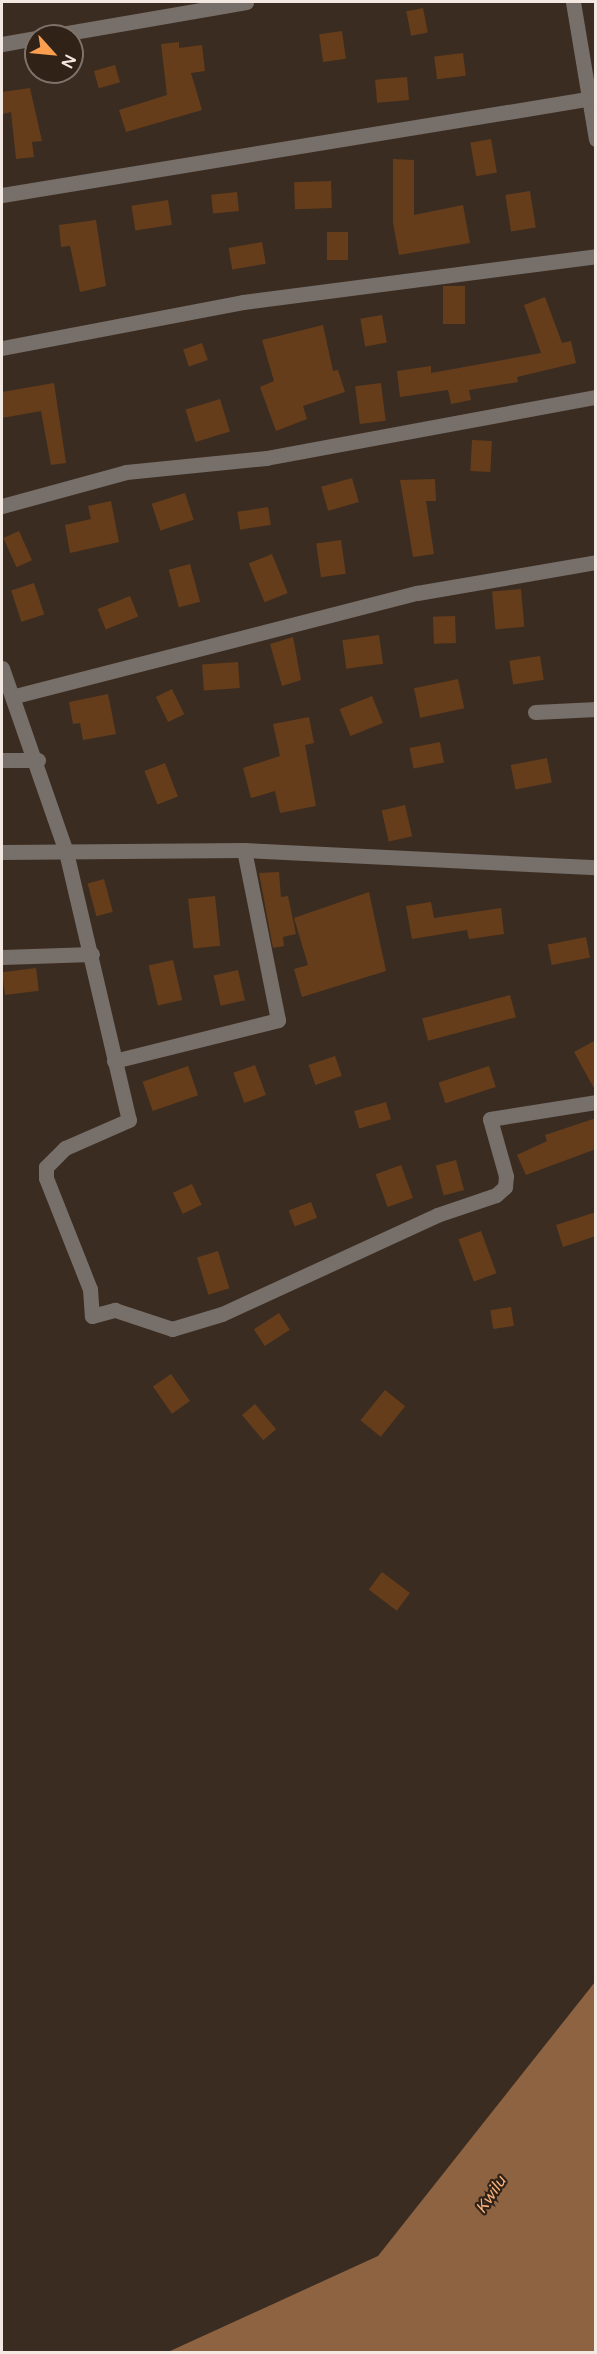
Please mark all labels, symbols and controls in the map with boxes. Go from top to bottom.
north arrow [24,24,84,84]
text: N [56,51,80,72]
water label: Kwilu [472,2173,510,2217]

